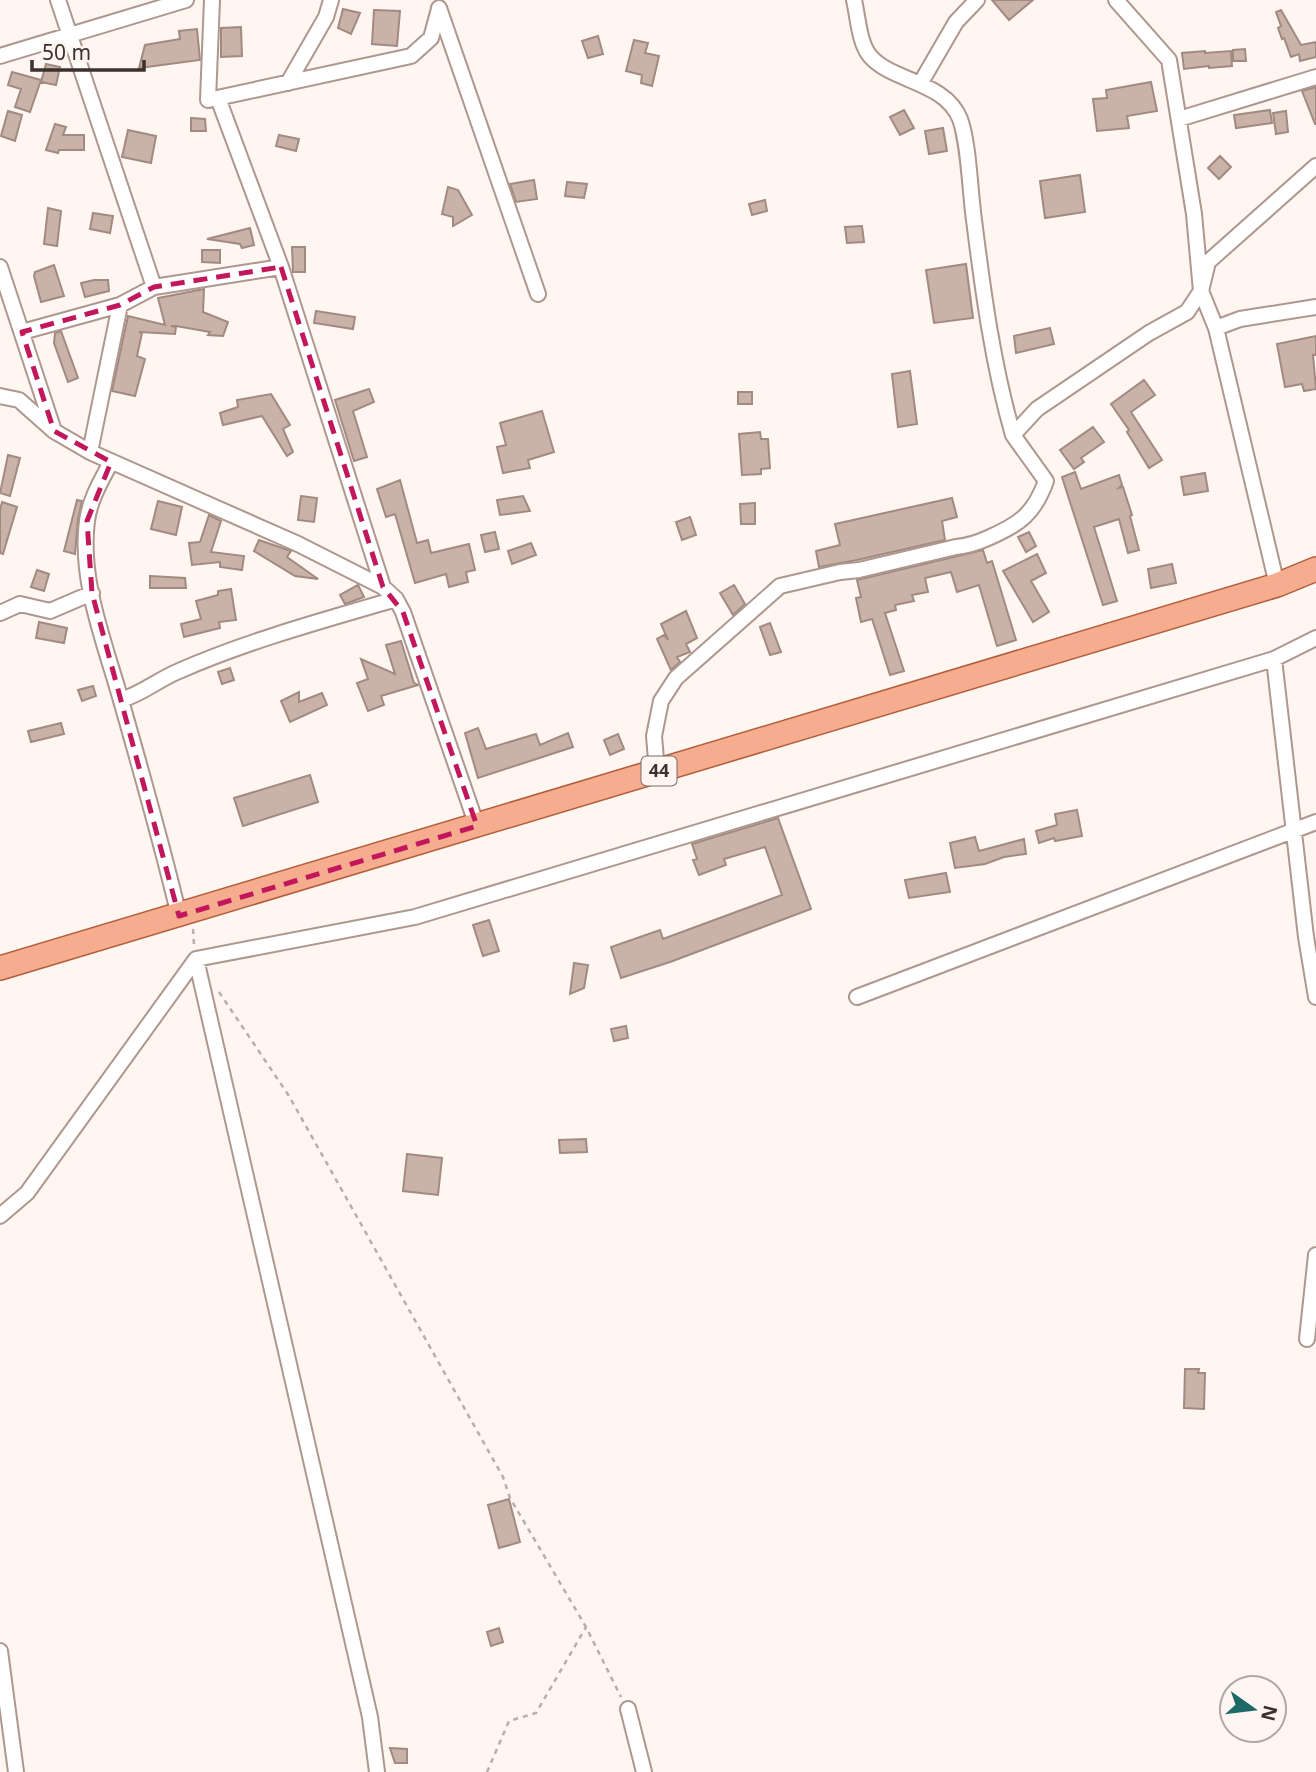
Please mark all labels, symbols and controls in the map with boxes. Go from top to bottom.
scale bar [32,28,144,72]
text: 50 m [42,38,91,66]
road number: 44 [642,756,676,786]
north arrow [1218,1674,1288,1744]
text: N [1255,1702,1284,1724]

